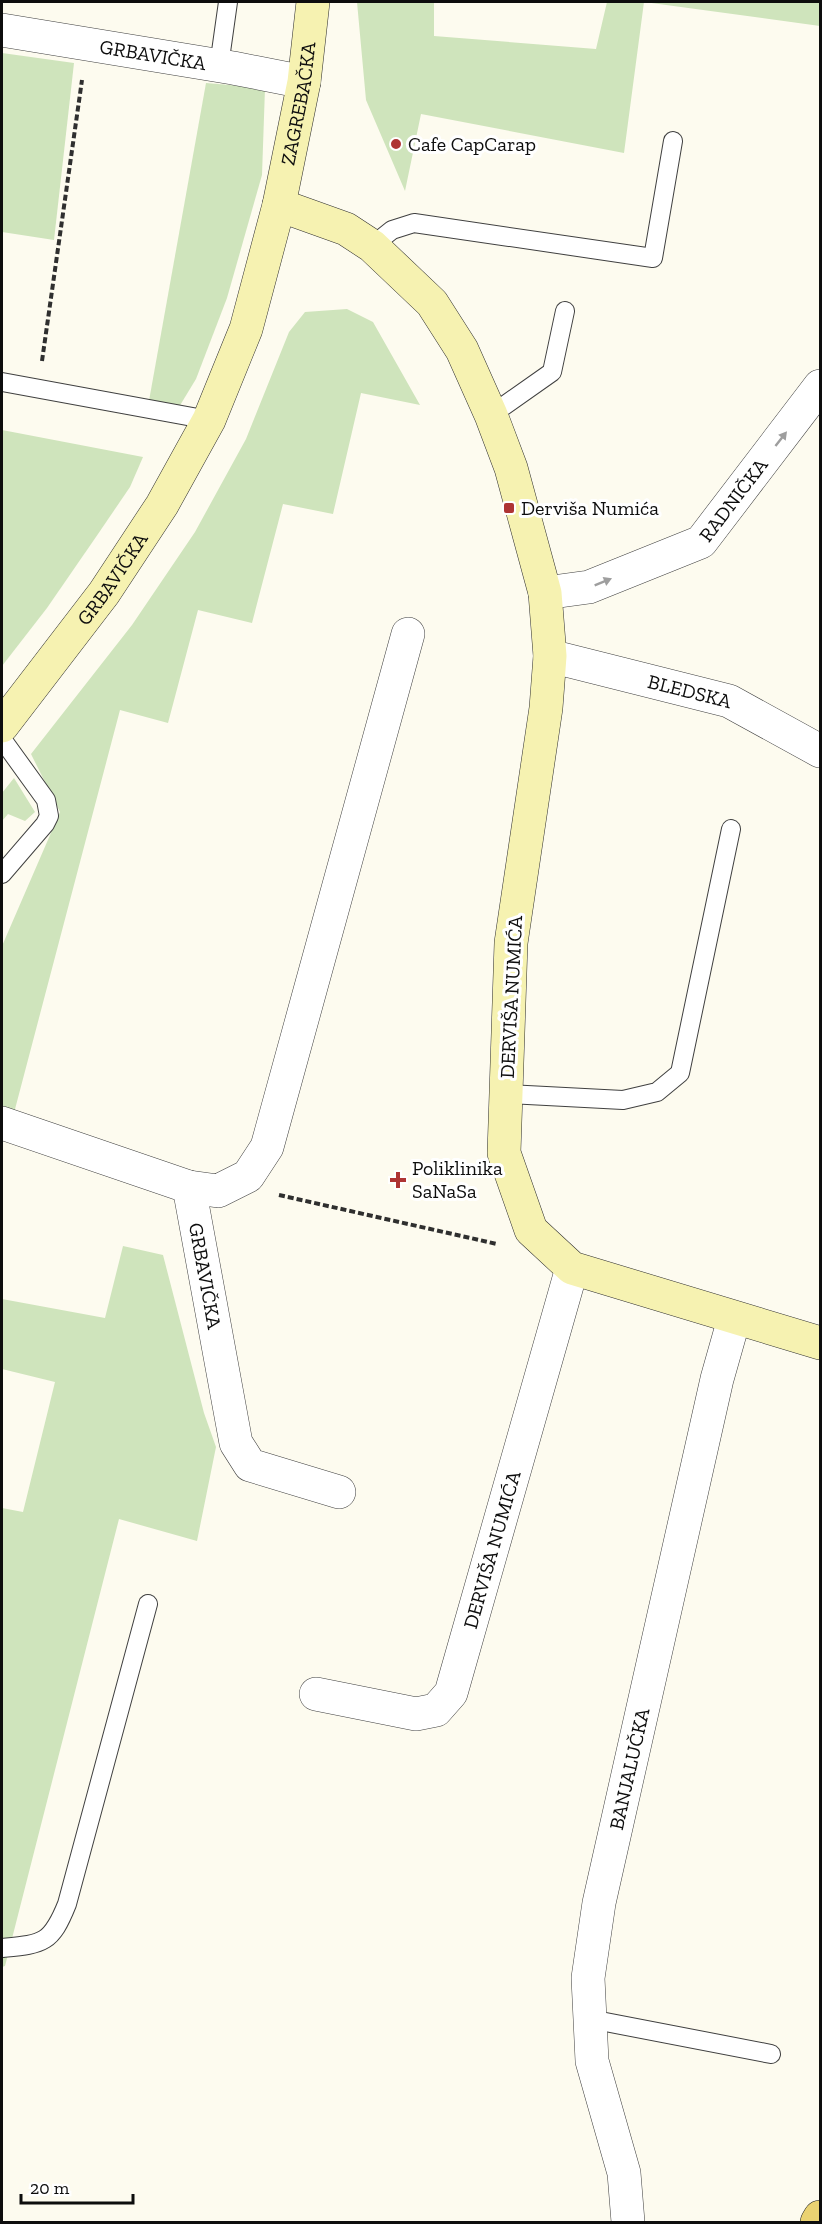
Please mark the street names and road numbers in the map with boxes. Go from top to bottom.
street label: GRBAVIČKA [98,34,209,76]
street label: ZAGREBAČKA [275,40,321,167]
street label: RADNIČKA [694,453,773,547]
street label: GRBAVIČKA [72,527,153,630]
street label: BLEDSKA [645,669,735,713]
street label: DERVIŠA NUMIĆA [495,914,527,1079]
street label: GRBAVIČKA [184,1221,227,1332]
street label: DERVIŠA NUMIĆA [458,1467,526,1631]
street label: BANJALUČKA [604,1705,655,1832]

